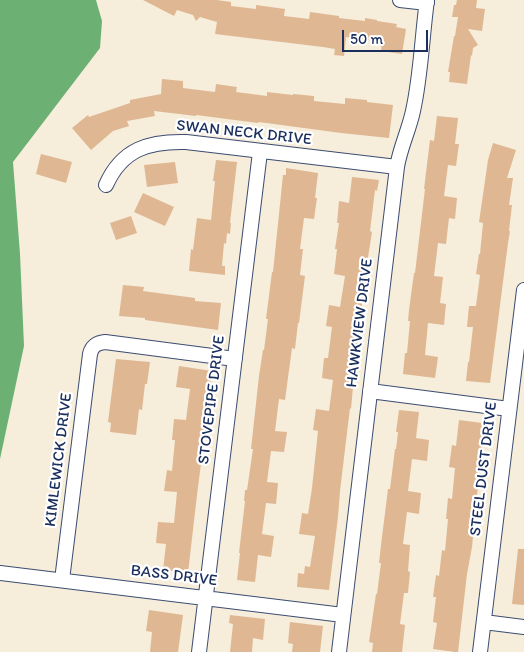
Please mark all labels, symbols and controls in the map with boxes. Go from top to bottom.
scale bar [344,20,430,52]
text: 50 m [350,30,383,48]
street label: SWAN NECK DRIVE [175,116,313,150]
street label: HAWKVIEW DRIVE [343,257,377,389]
street label: STOVEPIPE DRIVE [195,335,229,465]
street label: KIMLEWICK DRIVE [41,392,77,528]
street label: STEEL DUST DRIVE [466,401,502,537]
street label: BASS DRIVE [130,561,218,591]

